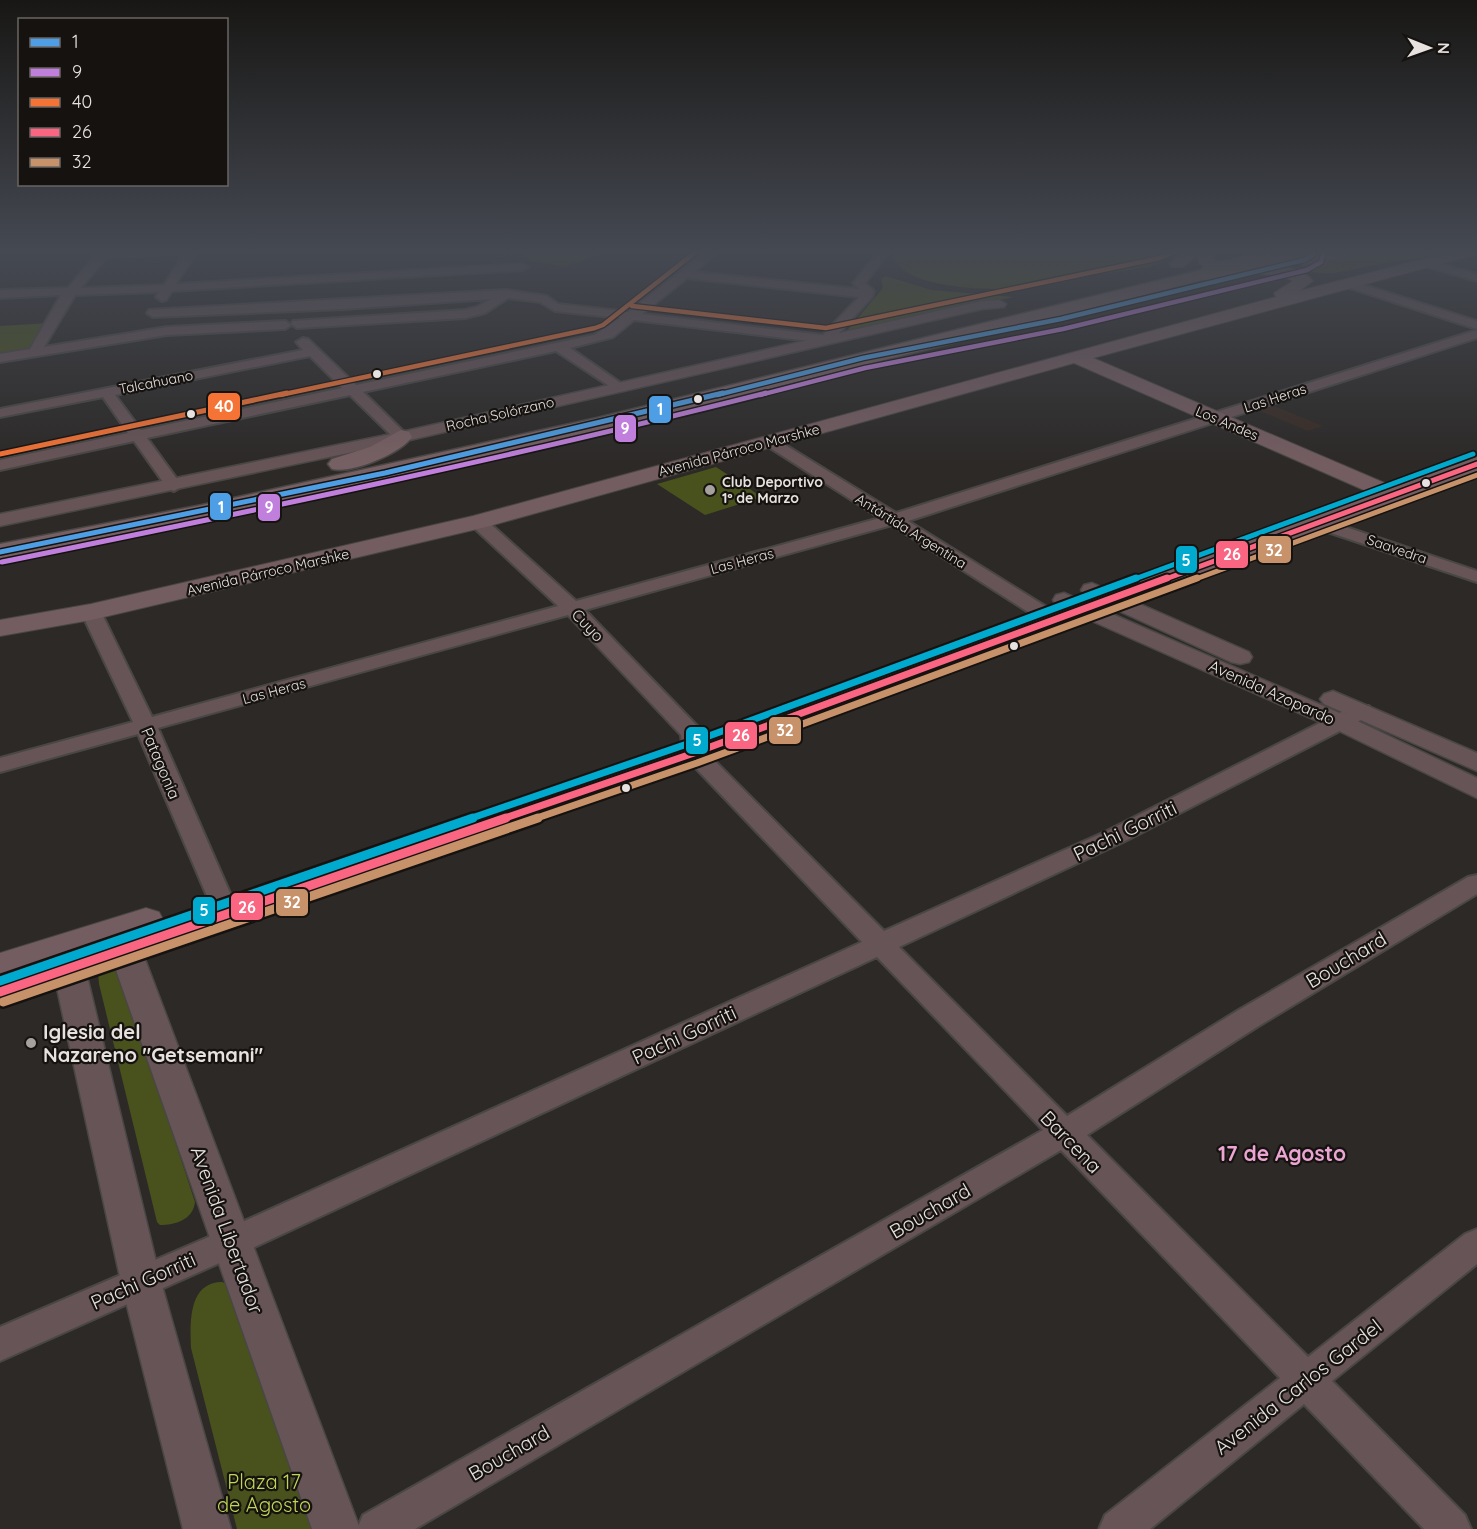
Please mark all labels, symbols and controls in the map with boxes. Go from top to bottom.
legend [18,18,228,186]
north arrow [1399,18,1459,78]
text: 1 [72,30,79,53]
text: N [1434,42,1454,54]
text: 9 [72,60,82,83]
text: 40 [72,90,92,113]
text: 26 [72,120,92,143]
text: 32 [72,150,91,173]
street label: Talcahuano [117,366,195,398]
unlabelled marker [371,368,383,380]
street label: Las Heras [1242,379,1308,417]
line badge: 40 [207,392,241,421]
street label: Rocha Solórzano [444,393,556,435]
unlabelled marker [692,393,704,405]
line badge: 1 [648,395,672,424]
text: 40 [214,396,234,416]
text: 1 [657,399,663,419]
street label: Los Andes [1193,402,1261,444]
unlabelled marker [185,408,197,420]
line badge: 9 [614,414,637,443]
text: 9 [620,418,630,438]
street label: Avenida Párroco Marshke [656,420,822,480]
place label: Club Deportivo 1º de Marzo [722,473,823,507]
unlabelled marker [1420,477,1432,489]
marker: Club Deportivo 1º de Marzo [703,483,717,497]
street label: Antártida Argentina [852,490,970,572]
line badge: 1 [209,492,232,521]
line badge: 9 [257,493,281,522]
text: 1 [218,497,224,517]
text: 9 [264,497,274,517]
street label: Saavedra [1365,530,1429,568]
line badge: 32 [1257,535,1292,564]
line badge: 26 [1215,540,1249,569]
text: 32 [1265,540,1283,560]
street label: Las Heras [708,544,776,578]
text: 26 [1223,544,1241,564]
street label: Avenida Párroco Marshke [185,545,351,599]
line badge: 5 [1175,545,1198,574]
text: 5 [1181,550,1191,570]
street label: Cuyo [568,604,608,646]
unlabelled marker [1008,640,1020,652]
street label: Avenida Azopardo [1206,655,1338,729]
street label: Las Heras [240,674,308,708]
line badge: 32 [768,716,802,745]
text: 32 [776,720,794,740]
line badge: 26 [724,721,758,750]
street label: Patagonia [137,724,185,802]
text: 26 [732,725,750,745]
line badge: 5 [685,726,709,755]
text: 5 [692,730,702,750]
unlabelled marker [620,782,632,794]
street label: Pachi Gorriti [1069,795,1181,866]
line badge: 32 [275,888,309,917]
line badge: 26 [230,892,264,921]
text: 32 [283,892,301,912]
line badge: 5 [192,896,216,925]
text: 26 [238,897,256,917]
text: 5 [199,900,209,920]
street label: Bouchard [1301,926,1391,993]
street label: Pachi Gorriti [628,1000,740,1070]
place label: Iglesia del Nazareno "Getsemani" [43,1019,264,1067]
marker: Iglesia del Nazareno "Getsemani" [24,1036,38,1050]
street label: Barcena [1035,1105,1107,1178]
district label: 17 de Agosto [1218,1140,1346,1166]
street label: Avenida Libertador [186,1143,270,1317]
street label: Bouchard [885,1177,975,1244]
street label: Pachi Gorriti [86,1246,199,1315]
street label: Avenida Carlos Gardel [1209,1314,1386,1460]
street label: Bouchard [464,1419,554,1486]
park label: Plaza 17 de Agosto [217,1469,311,1517]

